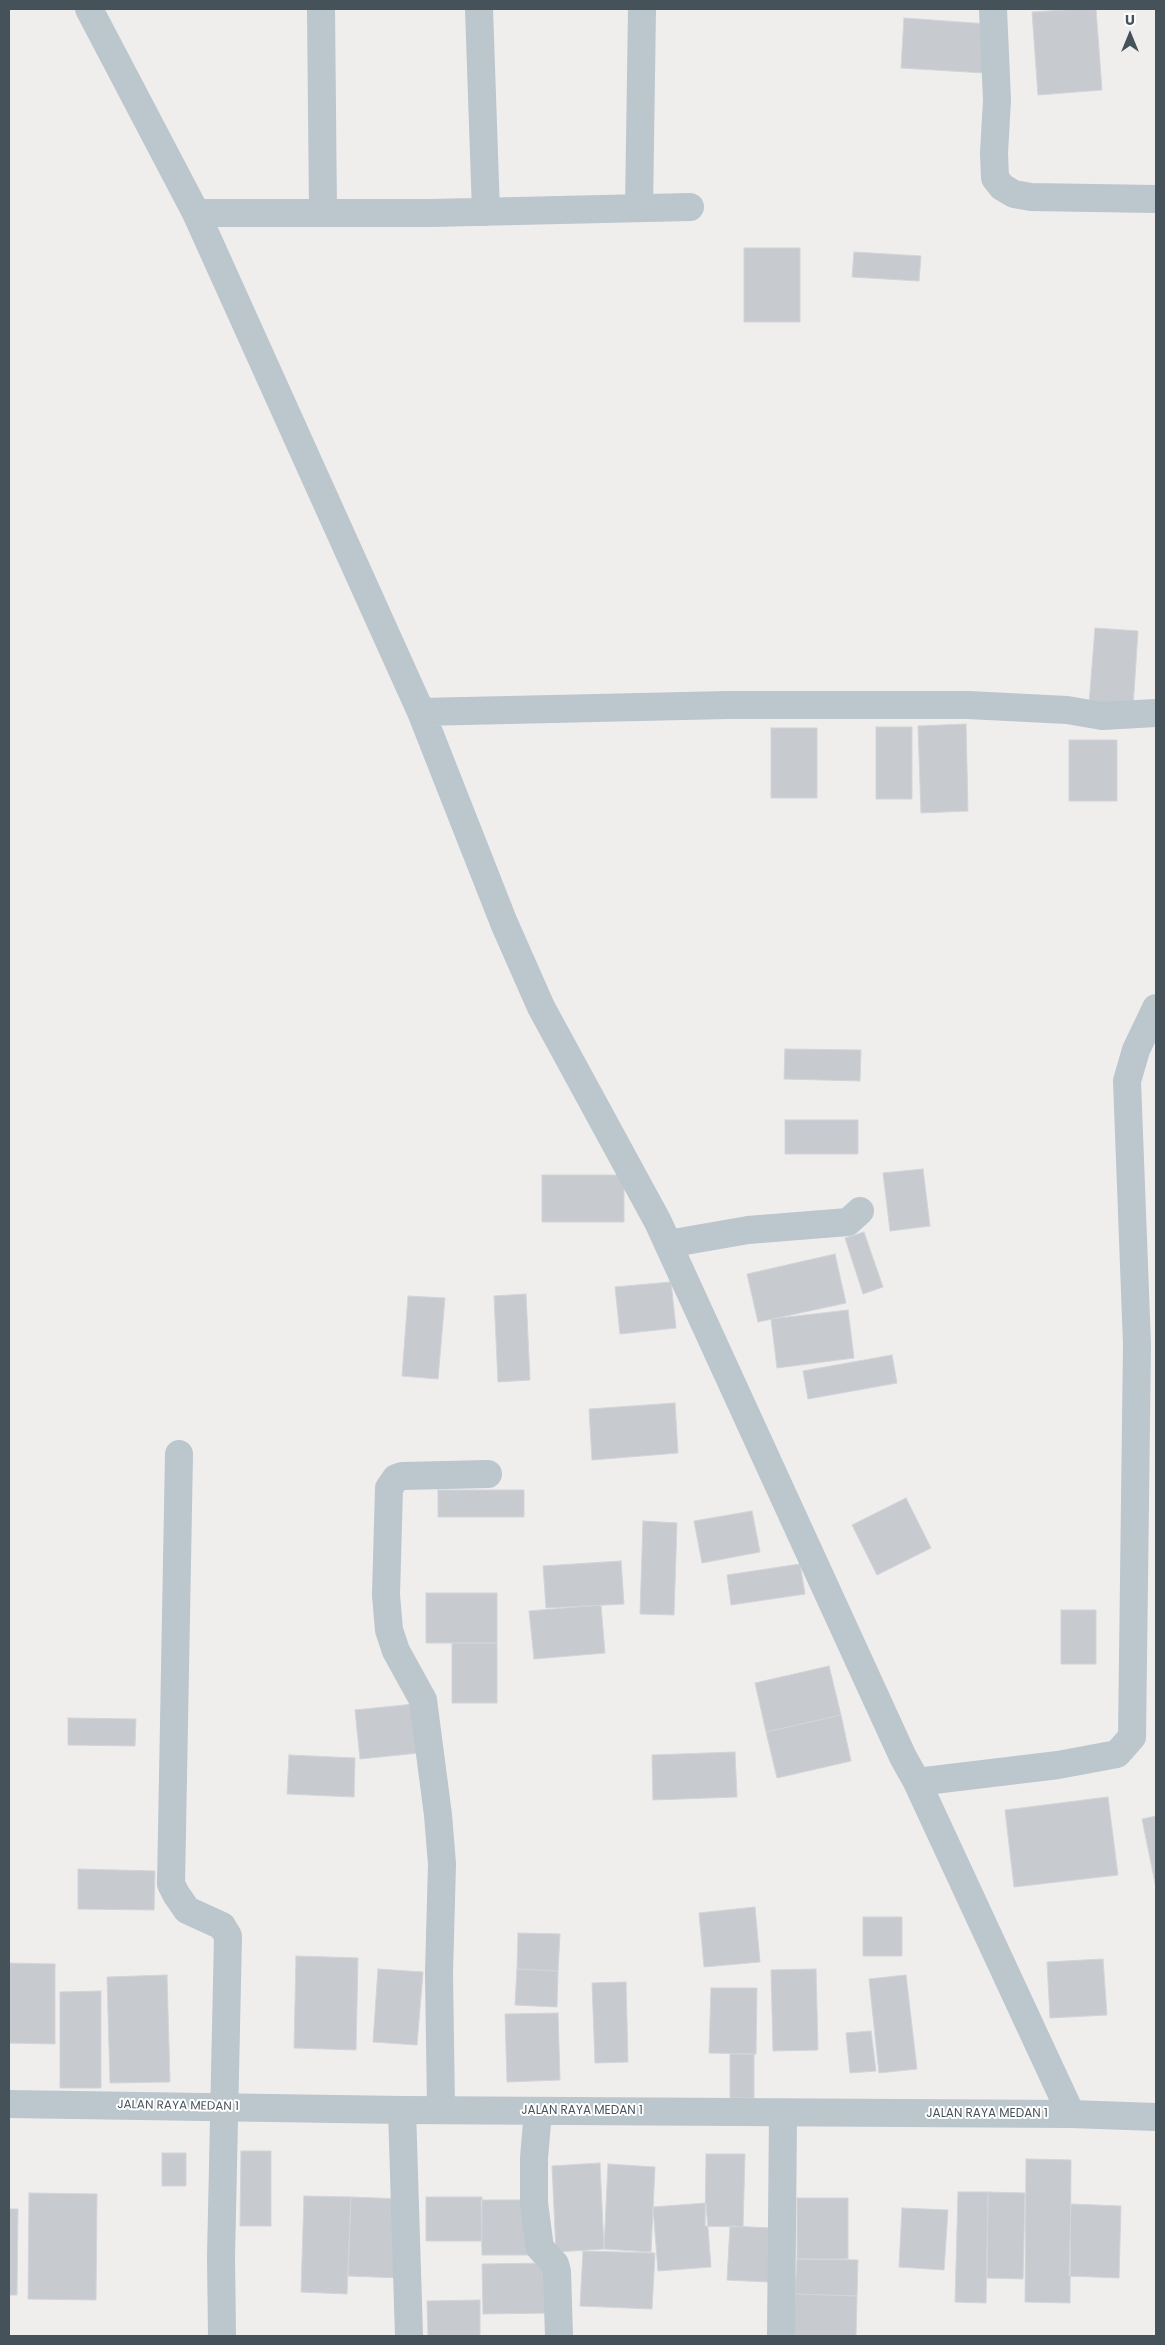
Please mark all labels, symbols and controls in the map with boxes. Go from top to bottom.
north arrow [1105,10,1155,60]
text: U [1125,10,1135,30]
street label: JALAN RAYA MEDAN 1 [117,2098,239,2114]
street label: JALAN RAYA MEDAN 1 [521,2104,643,2118]
street label: JALAN RAYA MEDAN 1 [926,2107,1048,2121]

